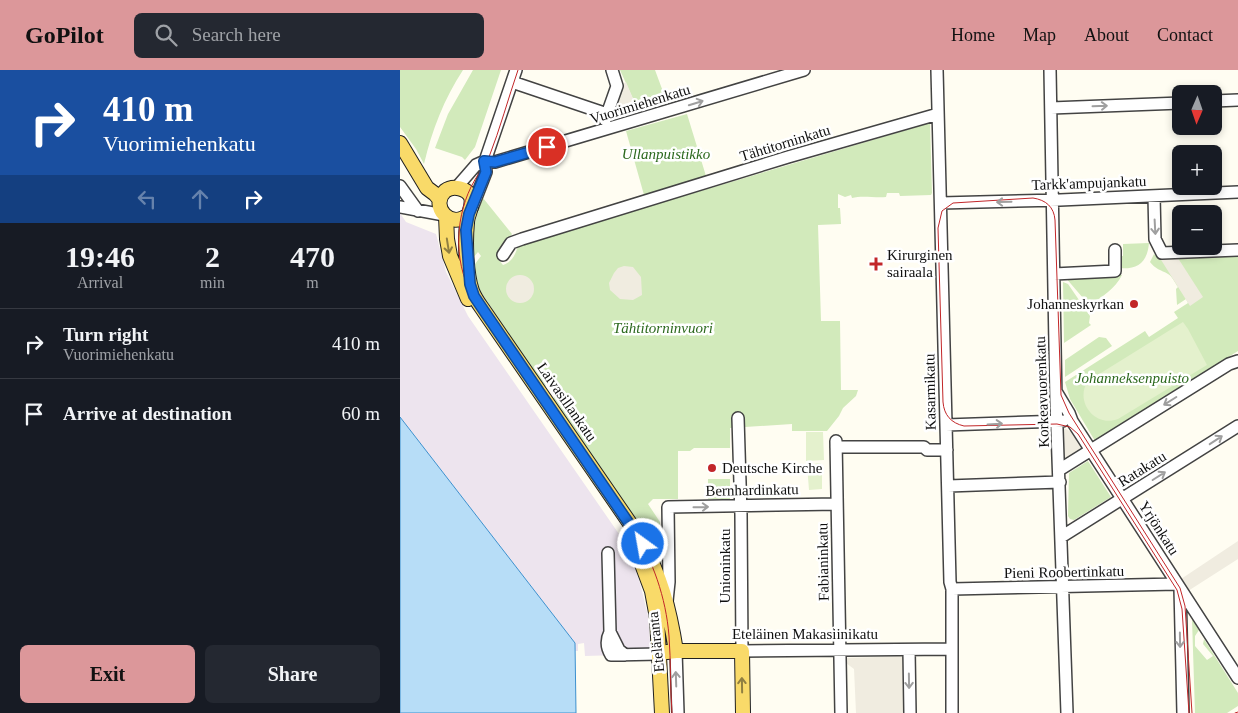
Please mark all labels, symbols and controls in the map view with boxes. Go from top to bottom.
search box [134,13,484,58]
icon: search [152,21,180,49]
text: GoPilot [25,22,104,48]
text: Search here [192,24,281,45]
text: Home [951,25,995,45]
text: Map [1023,25,1056,45]
text: About [1084,25,1129,45]
text: Contact [1157,25,1213,45]
street label: Vuorimiehenkatu [588,81,693,127]
north arrow [1172,85,1222,135]
map controls [1172,85,1222,255]
icon: right [20,90,85,155]
text: 410 m [103,90,193,129]
one-way arrow [688,97,704,107]
one-way arrow [1091,102,1107,111]
street label: Tähtitorninkatu [738,122,832,164]
pin [526,126,568,168]
text: Vuorimiehenkatu [103,131,256,156]
icon: arrive [533,133,561,161]
button: + [1172,145,1222,195]
park label: Ullanpuistikko [622,146,711,162]
street label: Tarkk'ampujankatu [1031,173,1147,193]
icon: left [133,185,161,213]
icon: ahead [186,185,214,213]
icon: right [239,185,267,213]
one-way arrow [996,197,1012,207]
button: − [1172,205,1222,255]
one-way arrow [1150,218,1160,235]
one-way arrow [443,237,453,253]
text: 19:46 [65,240,135,273]
text: 2 [205,240,220,273]
text: 470 [290,240,335,273]
place label: Kirurginen sairaala [887,247,953,280]
marker: Kirurginen sairaala [869,257,883,271]
text: Arrival [77,274,123,291]
text: min [200,274,225,291]
text: m [306,274,319,291]
place label: Johanneskyrkan [1027,296,1124,312]
marker: Johanneskyrkan [1128,298,1140,310]
park label: Tähtitorninvuori [613,320,713,336]
text: Turn right [63,324,148,345]
icon: right [20,330,48,358]
text: 410 m [332,333,380,354]
street label: Korkeavuorenkatu [1032,335,1052,448]
text: Vuorimiehenkatu [63,346,174,363]
street label: Kasarmikatu [921,353,939,430]
street label: Laivasillankatu [534,360,600,445]
park label: Johanneksenpuisto [1075,370,1190,386]
one-way arrow [1163,396,1177,406]
icon: arrive [20,400,48,428]
text: Arrive at destination [63,403,232,424]
text: 60 m [341,403,380,424]
one-way arrow [987,419,1003,428]
one-way arrow [1208,435,1222,445]
street label: Ratakatu [1115,448,1169,490]
place label: Deutsche Kirche [722,460,823,476]
marker: Deutsche Kirche [706,462,718,474]
one-way arrow [1152,471,1166,481]
street label: Bernhardinkatu [705,481,799,499]
street label: Yrjönkatu [1136,498,1183,558]
one-way arrow [692,502,708,512]
position arrow [616,517,668,569]
street label: Fabianinkatu [814,522,832,601]
street label: Unioninkatu [717,528,733,604]
street label: Pieni Roobertinkatu [1004,563,1125,581]
street label: Eteläranta [645,611,667,673]
street label: Eteläinen Makasiinikatu [732,626,879,642]
one-way arrow [1176,632,1185,648]
button: Exit [20,645,195,703]
button: Share [205,645,380,703]
one-way arrow [672,671,681,687]
one-way arrow [904,673,914,689]
one-way arrow [737,677,747,694]

